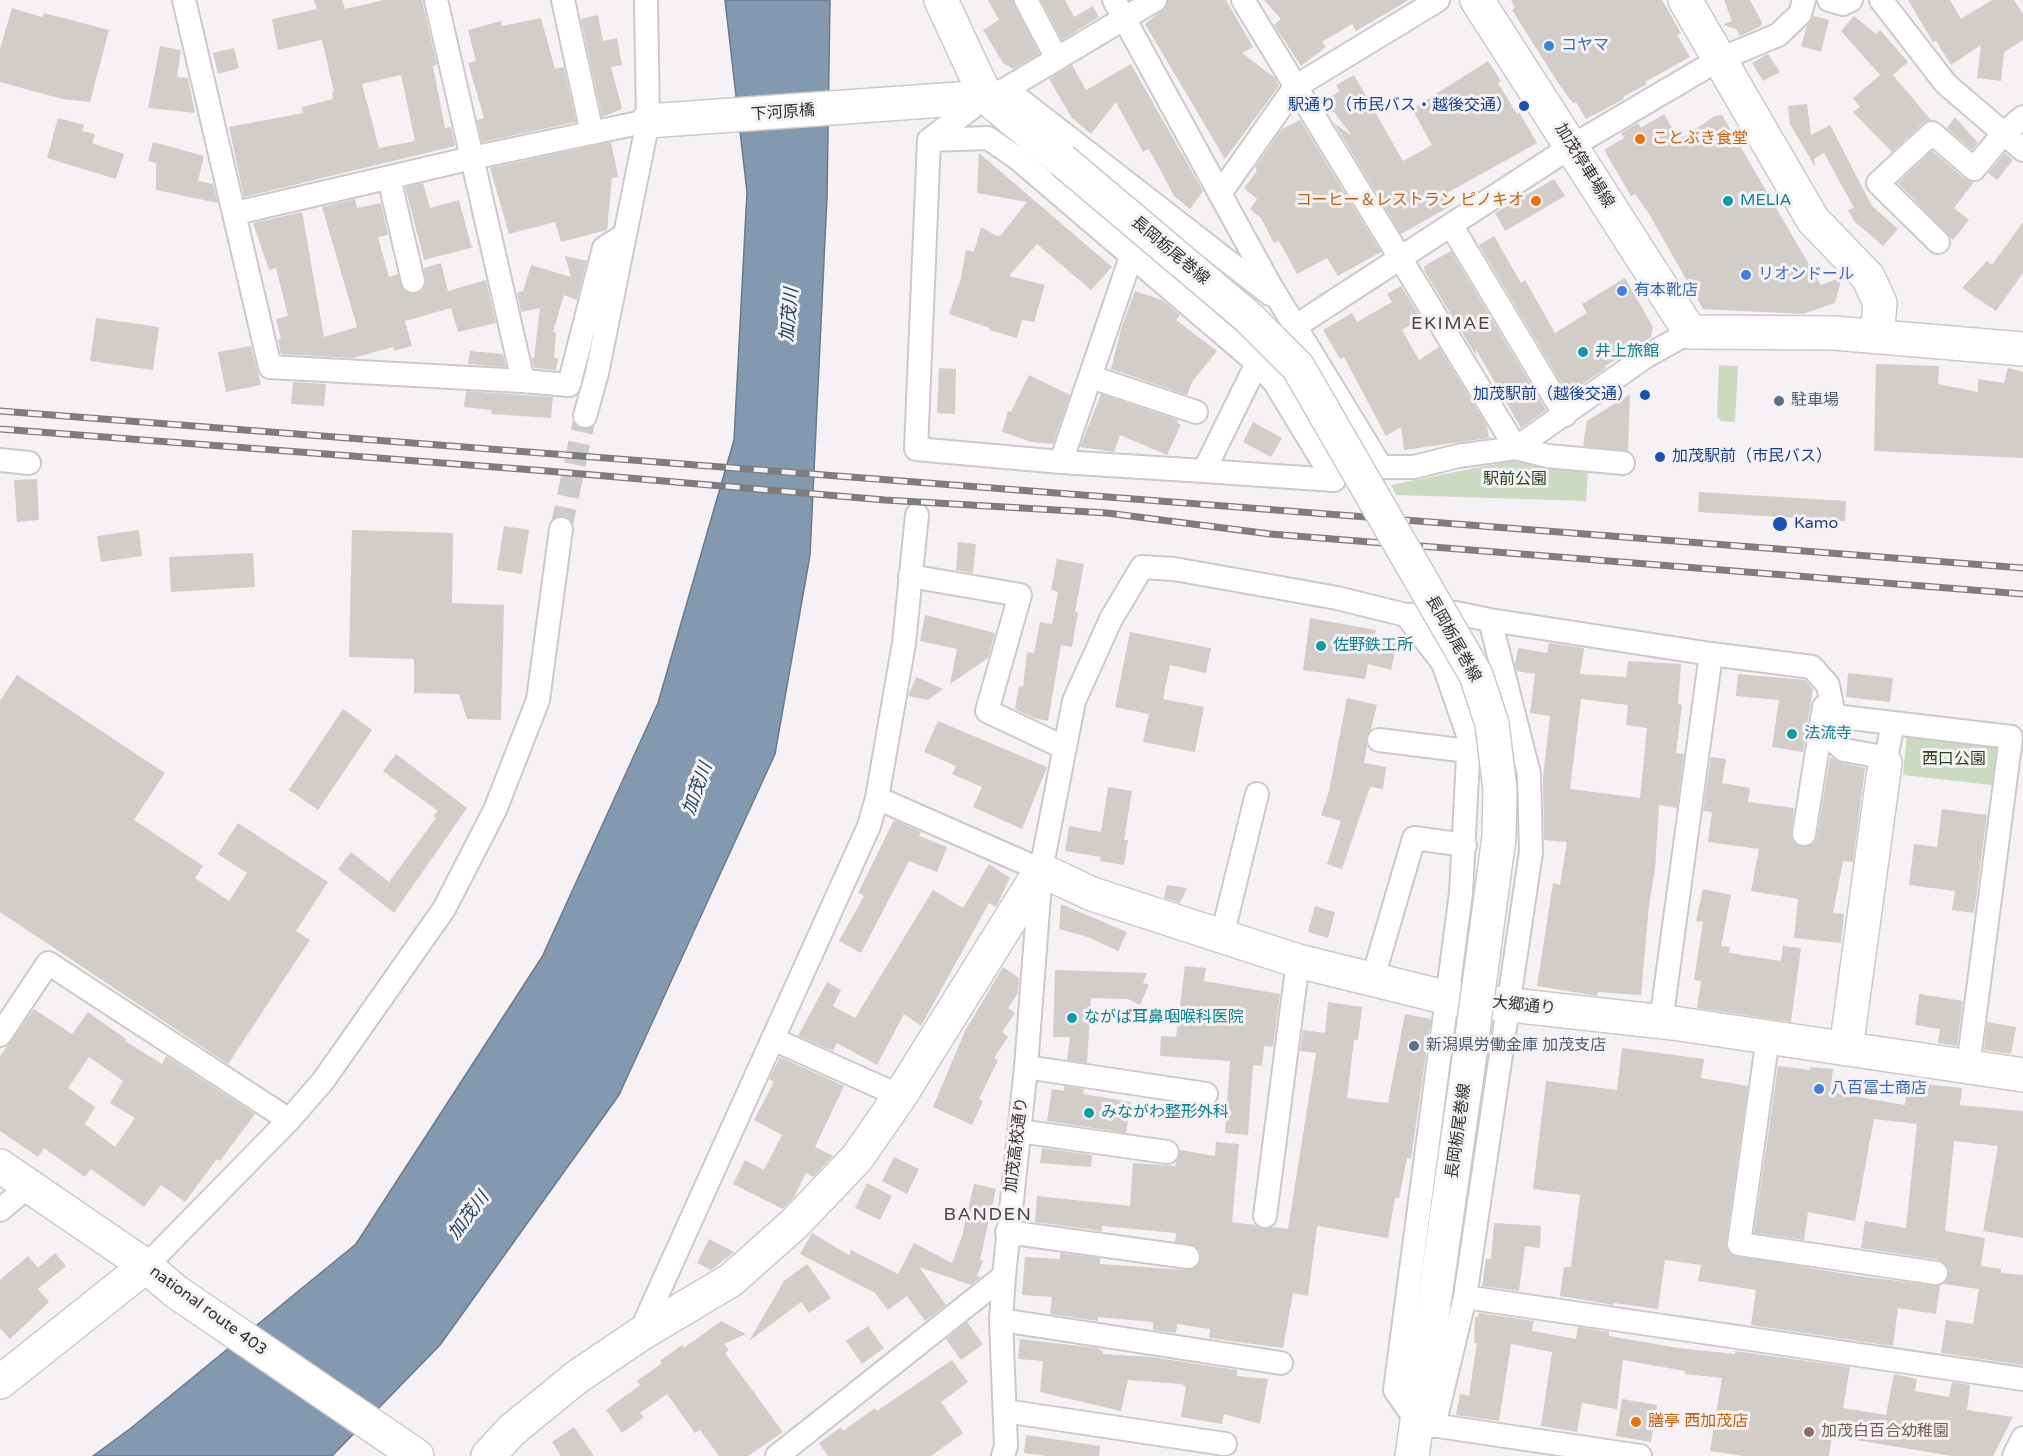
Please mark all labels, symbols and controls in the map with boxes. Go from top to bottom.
place label: コヤマ [1561,36,1609,56]
marker: コヤマ [1542,39,1556,53]
place label: 駅通り（市民バス・越後交通） [1288,96,1512,116]
marker: 駅通り（市民バス・越後交通） [1517,99,1531,113]
street label: 下河原橋 [750,101,816,125]
street label: 加茂停車場線 [1550,120,1618,212]
place label: ことぶき食堂 [1652,129,1748,149]
marker: ことぶき食堂 [1633,132,1647,146]
place label: コーヒー＆レストラン ピノキオ [1296,191,1524,211]
place label: MELIA [1740,191,1791,211]
marker: コーヒー＆レストラン ピノキオ [1529,194,1543,208]
marker: MELIA [1721,194,1735,208]
street label: 長岡栃尾巻線 [1127,213,1213,289]
place label: リオンドール [1758,265,1854,285]
marker: リオンドール [1739,268,1753,282]
place label: 有本靴店 [1634,281,1698,301]
marker: 有本靴店 [1615,284,1629,298]
water label: 加茂川 [777,287,803,343]
district label: EKIMAE [1411,313,1491,335]
place label: 井上旅館 [1595,342,1659,362]
marker: 井上旅館 [1576,345,1590,359]
place label: 加茂駅前（越後交通） [1473,385,1633,405]
marker: 加茂駅前（越後交通） [1638,388,1652,402]
place label: 駐車場 [1791,391,1839,411]
marker: 駐車場 [1772,394,1786,408]
place label: 加茂駅前（市民バス） [1672,447,1832,467]
marker: 加茂駅前（市民バス） [1653,450,1667,464]
park label: 駅前公園 [1483,470,1547,490]
place label: Kamo [1794,514,1838,534]
marker: Kamo [1771,515,1789,533]
street label: 長岡栃尾巻線 [1421,592,1485,686]
place label: 佐野鉄工所 [1333,636,1413,656]
marker: 佐野鉄工所 [1314,639,1328,653]
place label: 法流寺 [1804,724,1852,744]
marker: 法流寺 [1785,727,1799,741]
park label: 西口公園 [1922,750,1986,770]
water label: 加茂川 [679,760,717,818]
street label: 大郷通り [1491,993,1557,1019]
place label: ながば耳鼻咽喉科医院 [1084,1008,1244,1028]
marker: ながば耳鼻咽喉科医院 [1065,1011,1079,1025]
place label: 新潟県労働金庫 加茂支店 [1426,1036,1606,1056]
marker: 新潟県労働金庫 加茂支店 [1407,1039,1421,1053]
place label: 八百冨士商店 [1831,1079,1927,1099]
street label: 長岡栃尾巻線 [1443,1082,1475,1180]
marker: 八百冨士商店 [1812,1082,1826,1096]
street label: 加茂高校通り [1002,1096,1032,1194]
place label: みながわ整形外科 [1101,1103,1229,1123]
marker: みながわ整形外科 [1082,1106,1096,1120]
water label: 加茂川 [444,1188,494,1244]
district label: BANDEN [944,1204,1032,1226]
street label: national route 403 [146,1262,270,1360]
place label: 膳亭 西加茂店 [1648,1412,1748,1432]
marker: 膳亭 西加茂店 [1629,1415,1643,1429]
place label: 加茂白百合幼稚園 [1821,1422,1949,1442]
marker: 加茂白百合幼稚園 [1802,1425,1816,1439]

